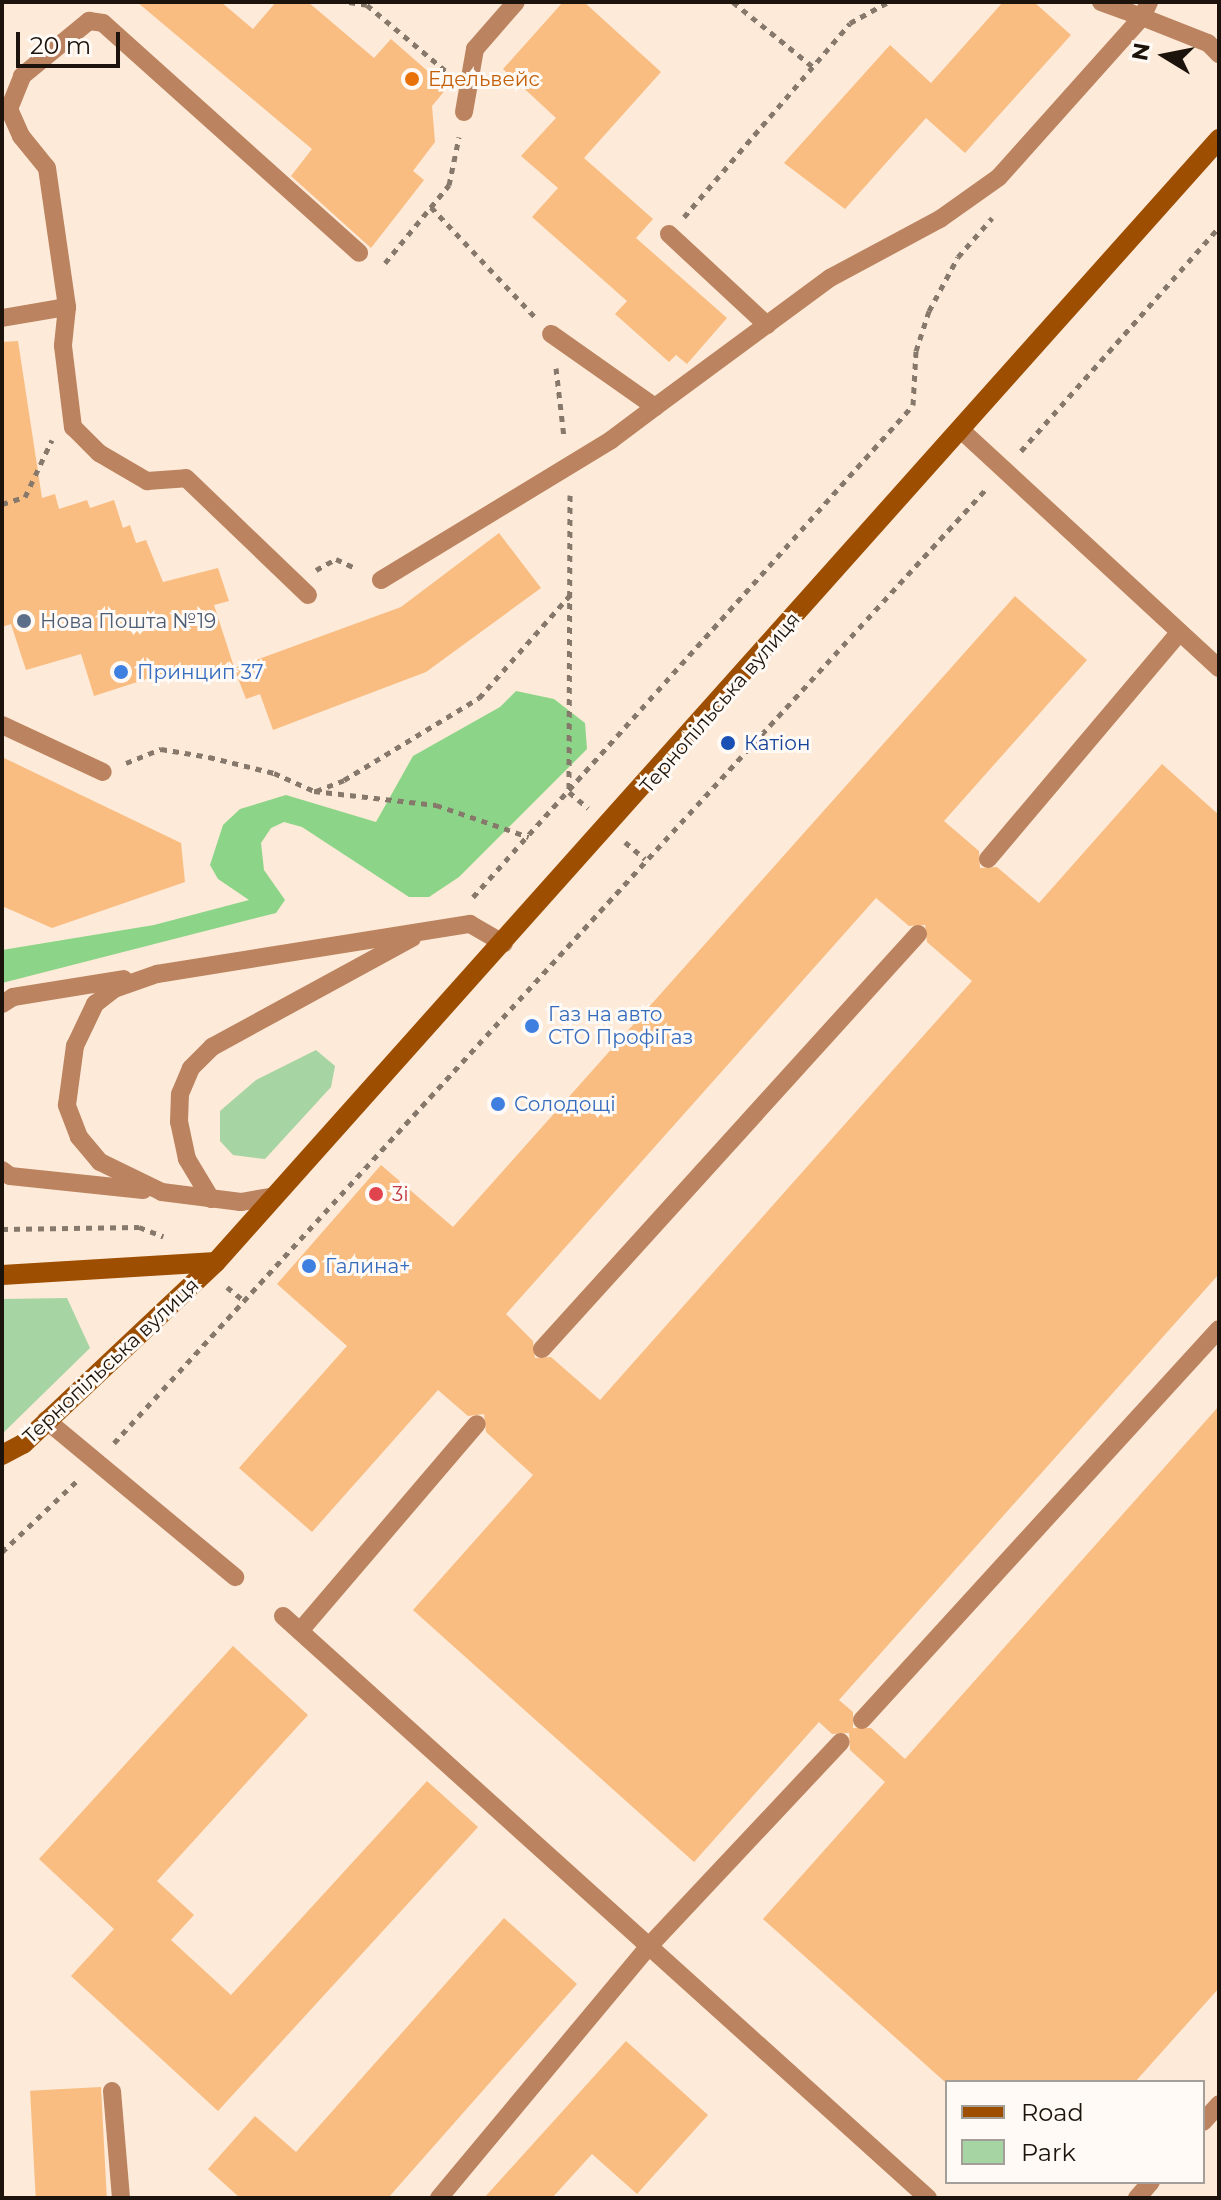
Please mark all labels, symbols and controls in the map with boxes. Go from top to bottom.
scale bar [20,16,124,66]
north arrow [1125,16,1205,96]
text: 20 m [30,31,91,60]
text: N [1126,41,1156,63]
place label: Едельвейс [428,67,540,91]
marker: Едельвейс [403,70,421,88]
street label: Тернопільська вулиця [635,608,805,798]
place label: Нова Пошта №19 [40,609,216,633]
marker: Нова Пошта №19 [15,612,33,630]
place label: Принцип 37 [137,660,263,684]
marker: Принцип 37 [112,663,130,681]
place label: Катіон [744,731,811,755]
marker: Катіон [719,734,737,752]
place label: Газ на авто СТО ПрофіГаз [548,1002,693,1049]
marker: Газ на авто СТО ПрофіГаз [523,1017,541,1035]
place label: Солодощі [514,1092,616,1116]
marker: Солодощі [489,1095,507,1113]
place label: 3і [392,1182,409,1206]
marker: 3і [367,1185,385,1203]
place label: Галина+ [325,1254,411,1278]
marker: Галина+ [300,1257,318,1275]
street label: Тернопільська вулиця [18,1273,204,1449]
legend [945,2080,1205,2184]
text: Road [1021,2098,1084,2127]
text: Park [1021,2138,1076,2167]

